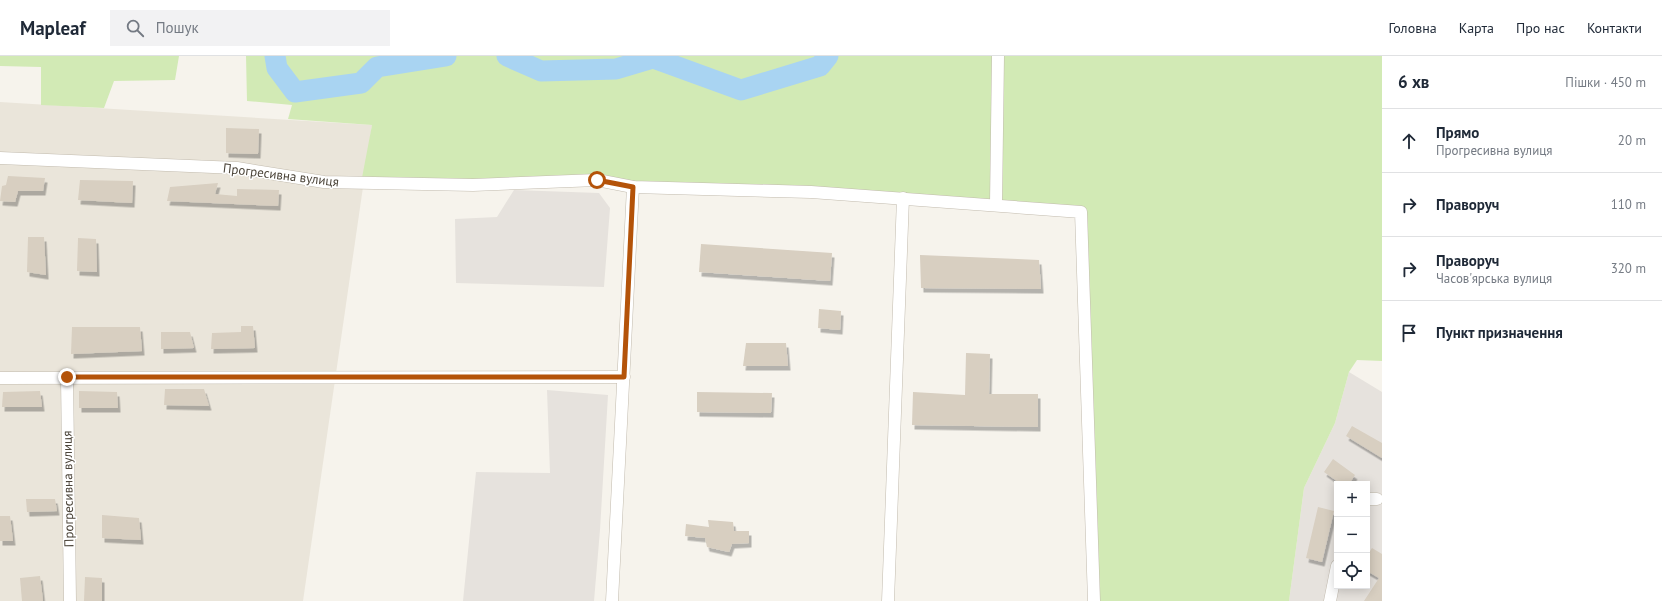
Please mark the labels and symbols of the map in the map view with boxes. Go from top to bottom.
street label: Прогресивна вулиця [222,159,340,191]
route start [588,171,606,189]
route end [58,368,76,386]
street label: Прогресивна вулиця [58,431,78,547]

